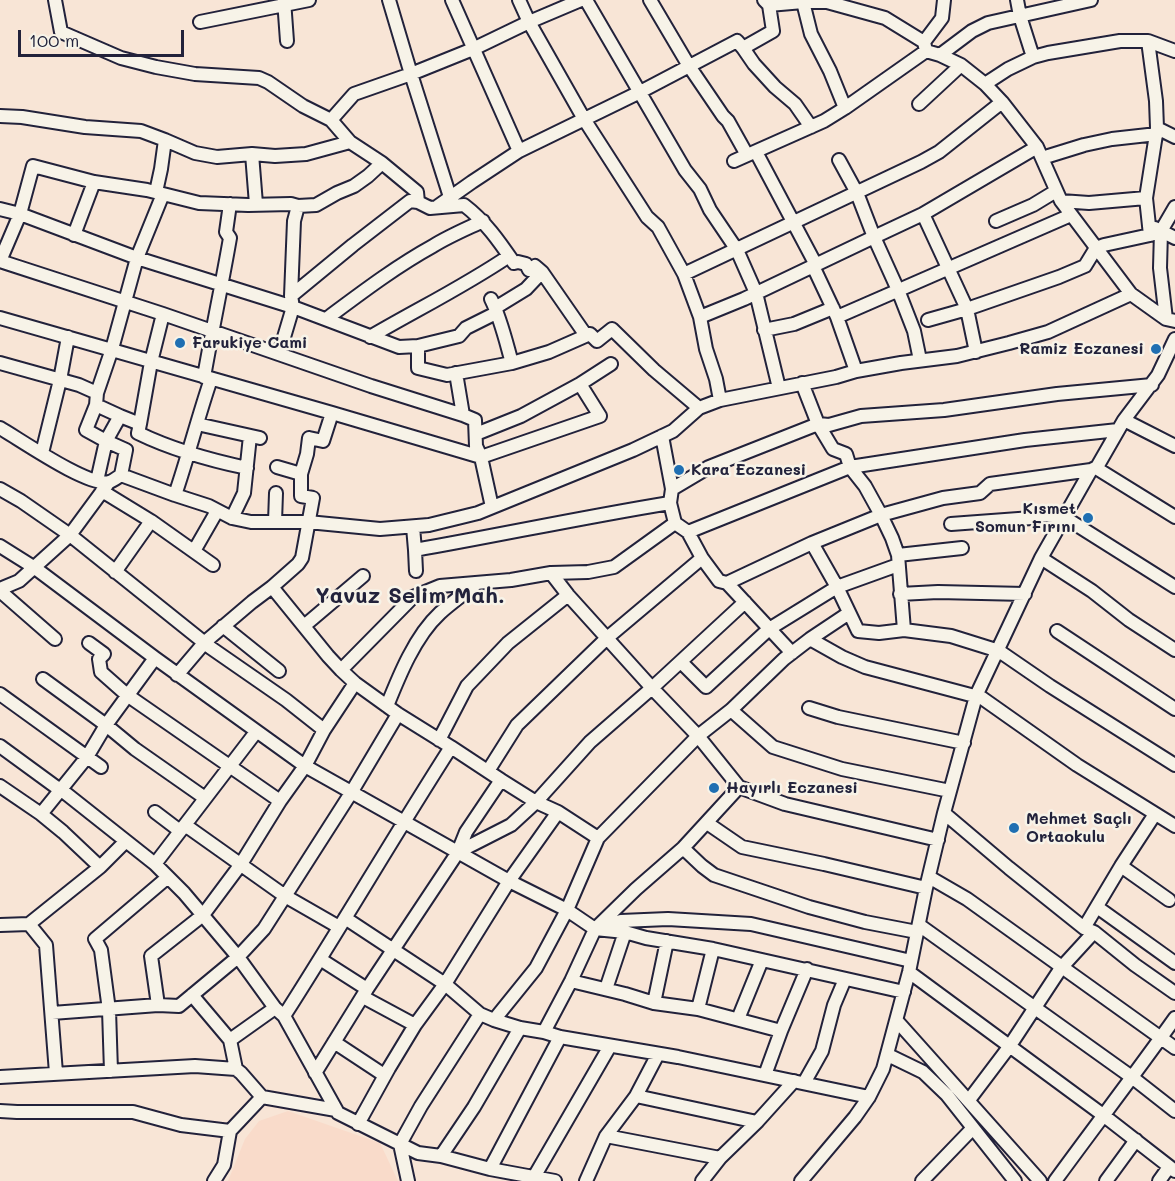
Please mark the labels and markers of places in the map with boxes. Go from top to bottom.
place label: Farukiye Cami [192,333,307,353]
marker: Farukiye Cami [173,336,187,350]
place label: Ramiz Eczanesi [1019,339,1144,359]
marker: Ramiz Eczanesi [1149,342,1163,356]
place label: Kara Eczanesi [691,460,806,480]
marker: Kara Eczanesi [672,463,686,477]
place label: Kısmet Somun Fırını [975,499,1076,537]
marker: Kısmet Somun Fırını [1081,511,1095,525]
place label: Hayırlı Eczanesi [726,778,858,798]
marker: Hayırlı Eczanesi [707,781,721,795]
place label: Mehmet Saçlı Ortaokulu [1026,809,1132,847]
marker: Mehmet Saçlı Ortaokulu [1007,821,1021,835]

